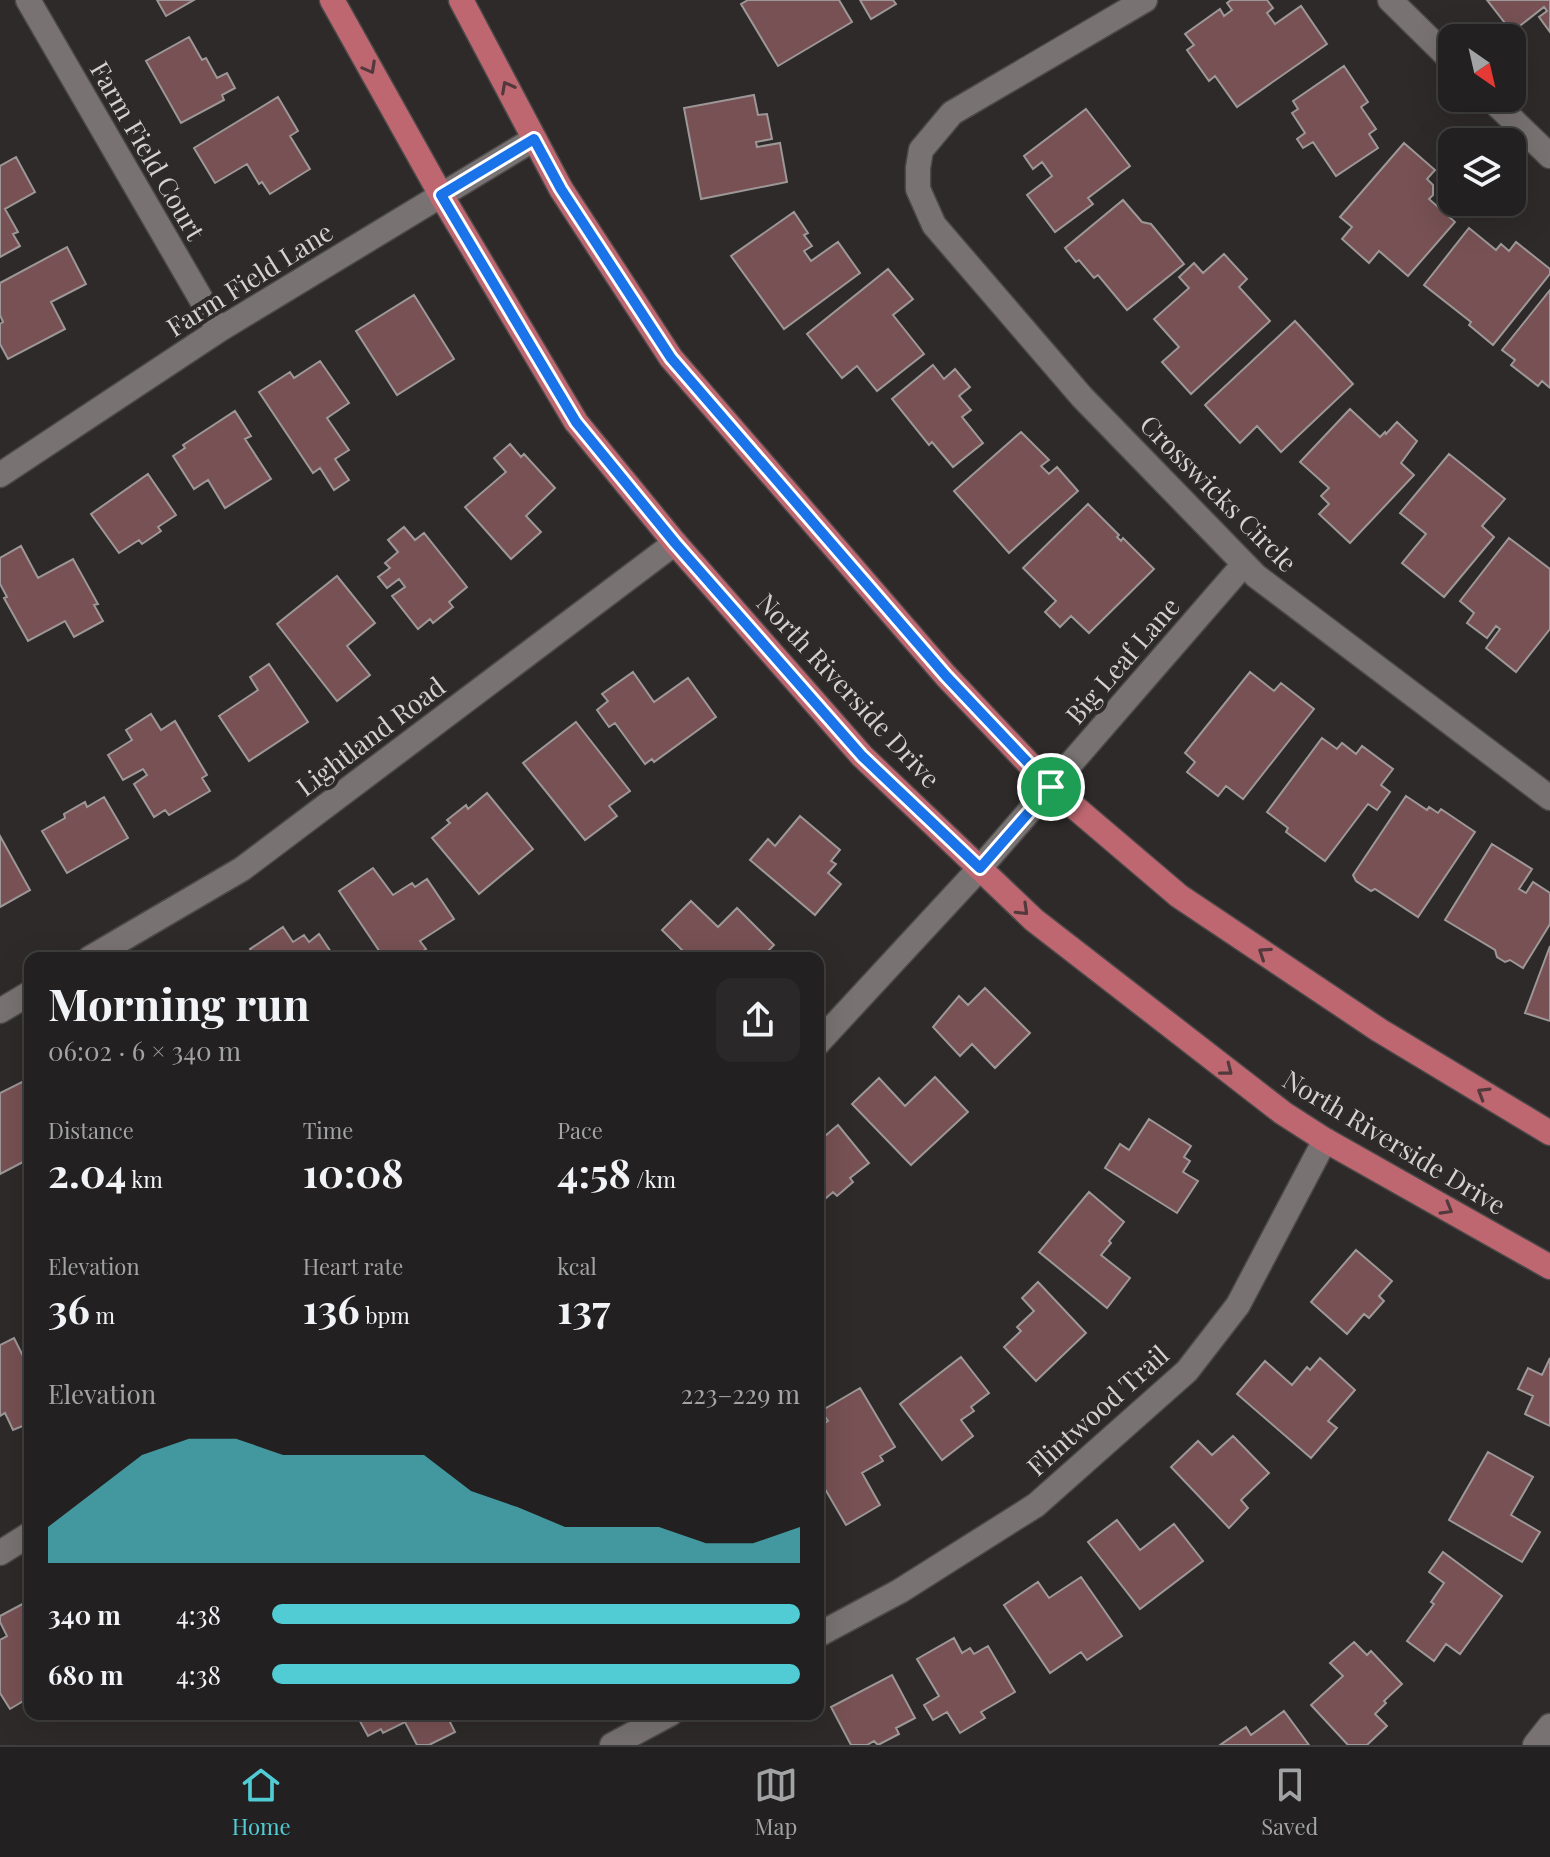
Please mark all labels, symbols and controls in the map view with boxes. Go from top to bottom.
north arrow [1438,24,1526,112]
map controls [1438,24,1526,216]
street label: Farm Field Court [83,55,214,247]
one-way arrow [360,59,376,74]
one-way arrow [501,81,516,95]
button: layers [1438,128,1526,216]
street label: Farm Field Lane [159,214,339,344]
street label: Crosswicks Circle [1133,407,1305,579]
street label: North Riverside Drive [750,585,948,795]
street label: Big Leaf Lane [1057,589,1187,731]
street label: Lightland Road [289,668,452,803]
pin [1017,753,1085,821]
icon: arrive [1029,765,1073,809]
one-way arrow [1014,900,1028,915]
one-way arrow [1259,948,1273,963]
text: Morning run [48,973,310,1032]
button: share [716,978,800,1062]
text: 06:02 · 6 × 340 m [48,1033,241,1068]
one-way arrow [1219,1061,1233,1075]
street label: North Riverside Drive [1277,1061,1513,1222]
one-way arrow [1477,1087,1492,1103]
text: Distance [48,1115,134,1145]
text: Time [303,1115,353,1145]
text: Pace [557,1115,603,1145]
text: 2.04 [48,1145,126,1198]
text: 10:08 [303,1145,404,1198]
text: 4:58 [557,1145,631,1198]
text: km [126,1164,163,1194]
text: /km [631,1164,676,1194]
one-way arrow [1438,1199,1453,1215]
text: Elevation [48,1251,140,1281]
text: Heart rate [303,1251,403,1281]
text: kcal [557,1251,597,1281]
text: 36 [48,1281,90,1334]
text: 136 [303,1281,360,1334]
text: 137 [557,1281,610,1334]
text: m [90,1300,115,1330]
text: bpm [360,1300,410,1330]
street label: Flintwood Trail [1019,1337,1175,1483]
text: Elevation [48,1376,156,1411]
text: 223–229 m [681,1376,800,1411]
text: 340 m [48,1597,121,1632]
text: 4:38 [176,1597,221,1632]
text: 680 m [48,1657,124,1692]
text: 4:38 [176,1657,221,1692]
tab: Home [232,1763,291,1841]
tab: Map [754,1763,798,1841]
tab: Saved [1261,1763,1318,1841]

